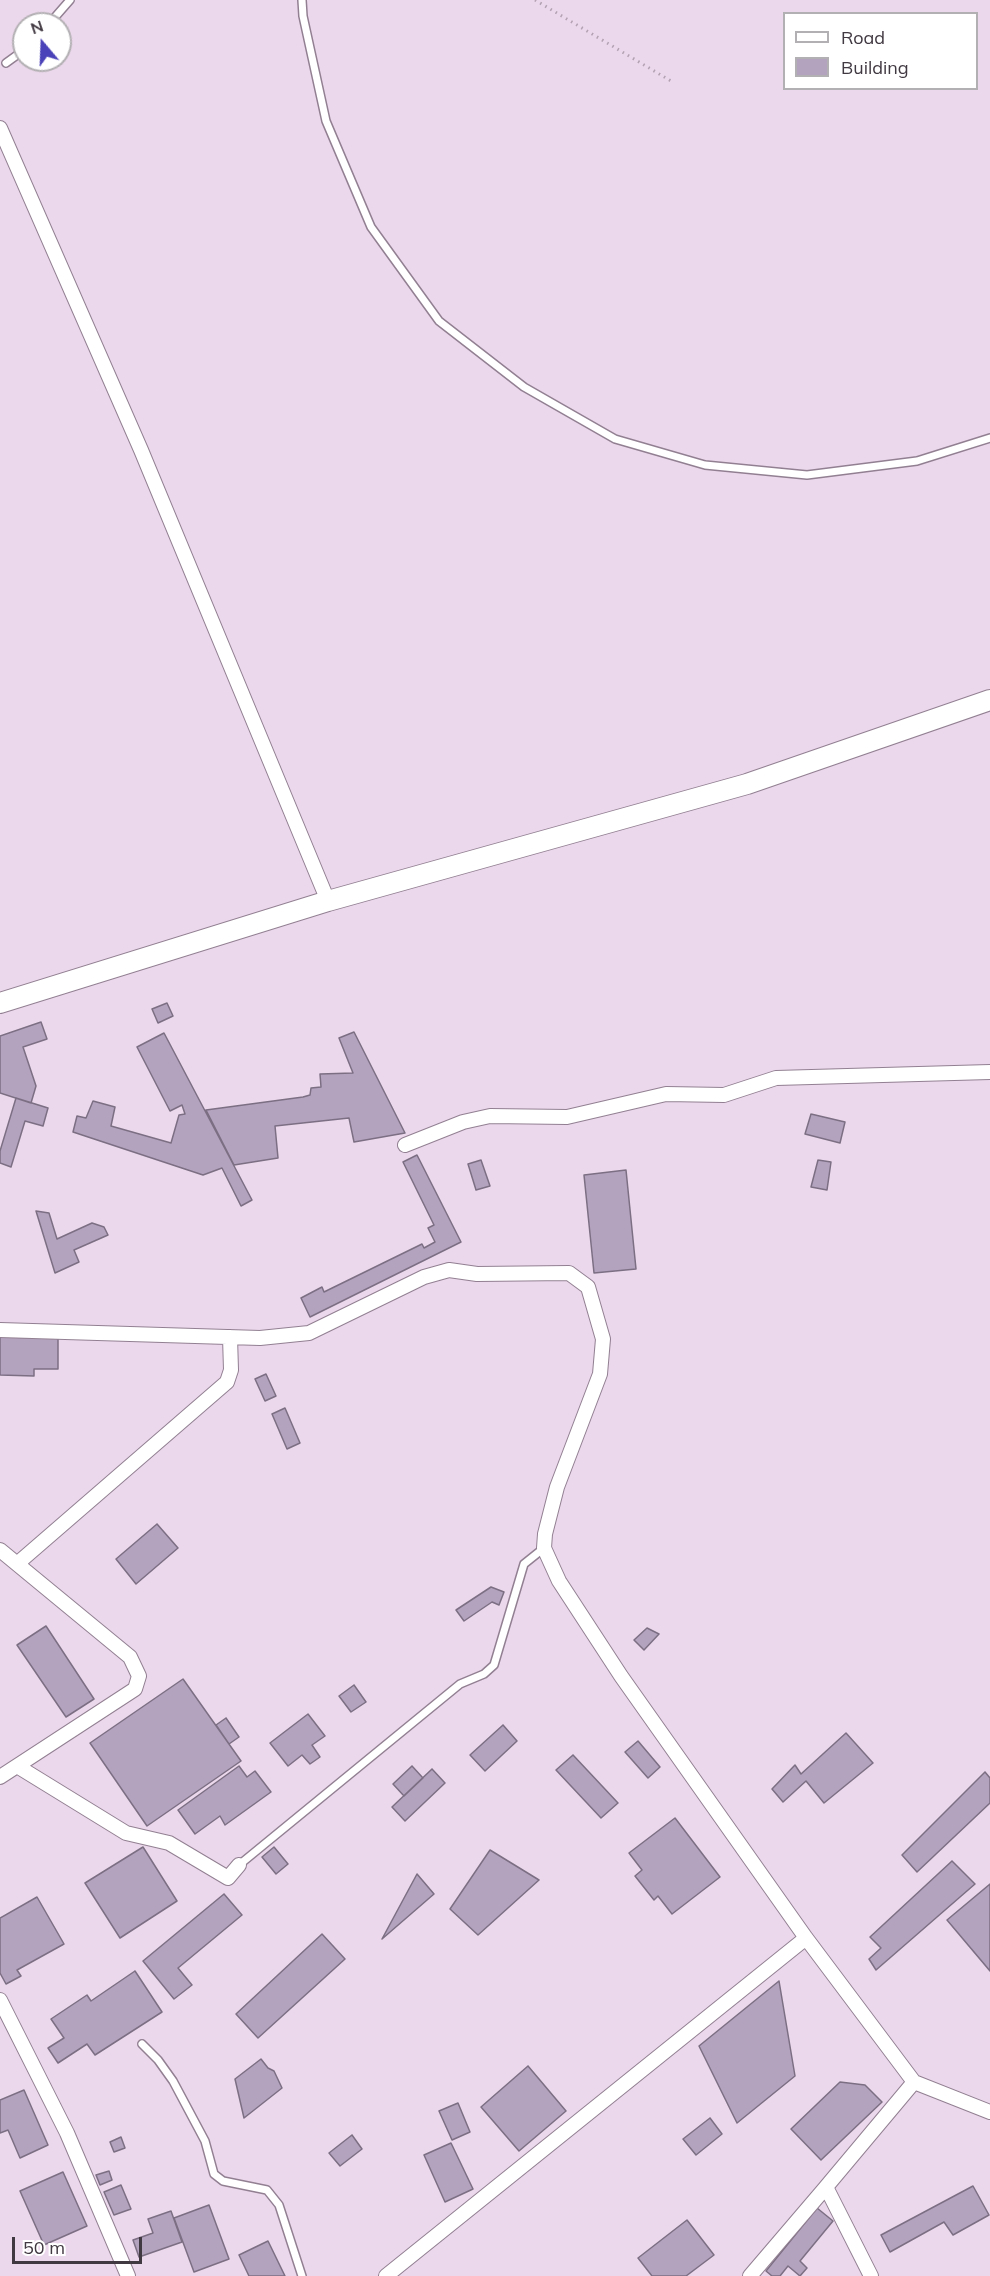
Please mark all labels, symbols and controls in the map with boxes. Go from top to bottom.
north arrow [12,12,72,72]
legend [783,12,978,90]
text: N [28,15,46,38]
text: Road [841,26,885,49]
text: Building [841,56,909,79]
scale bar [15,2225,146,2263]
text: 50 m [23,2236,65,2259]

